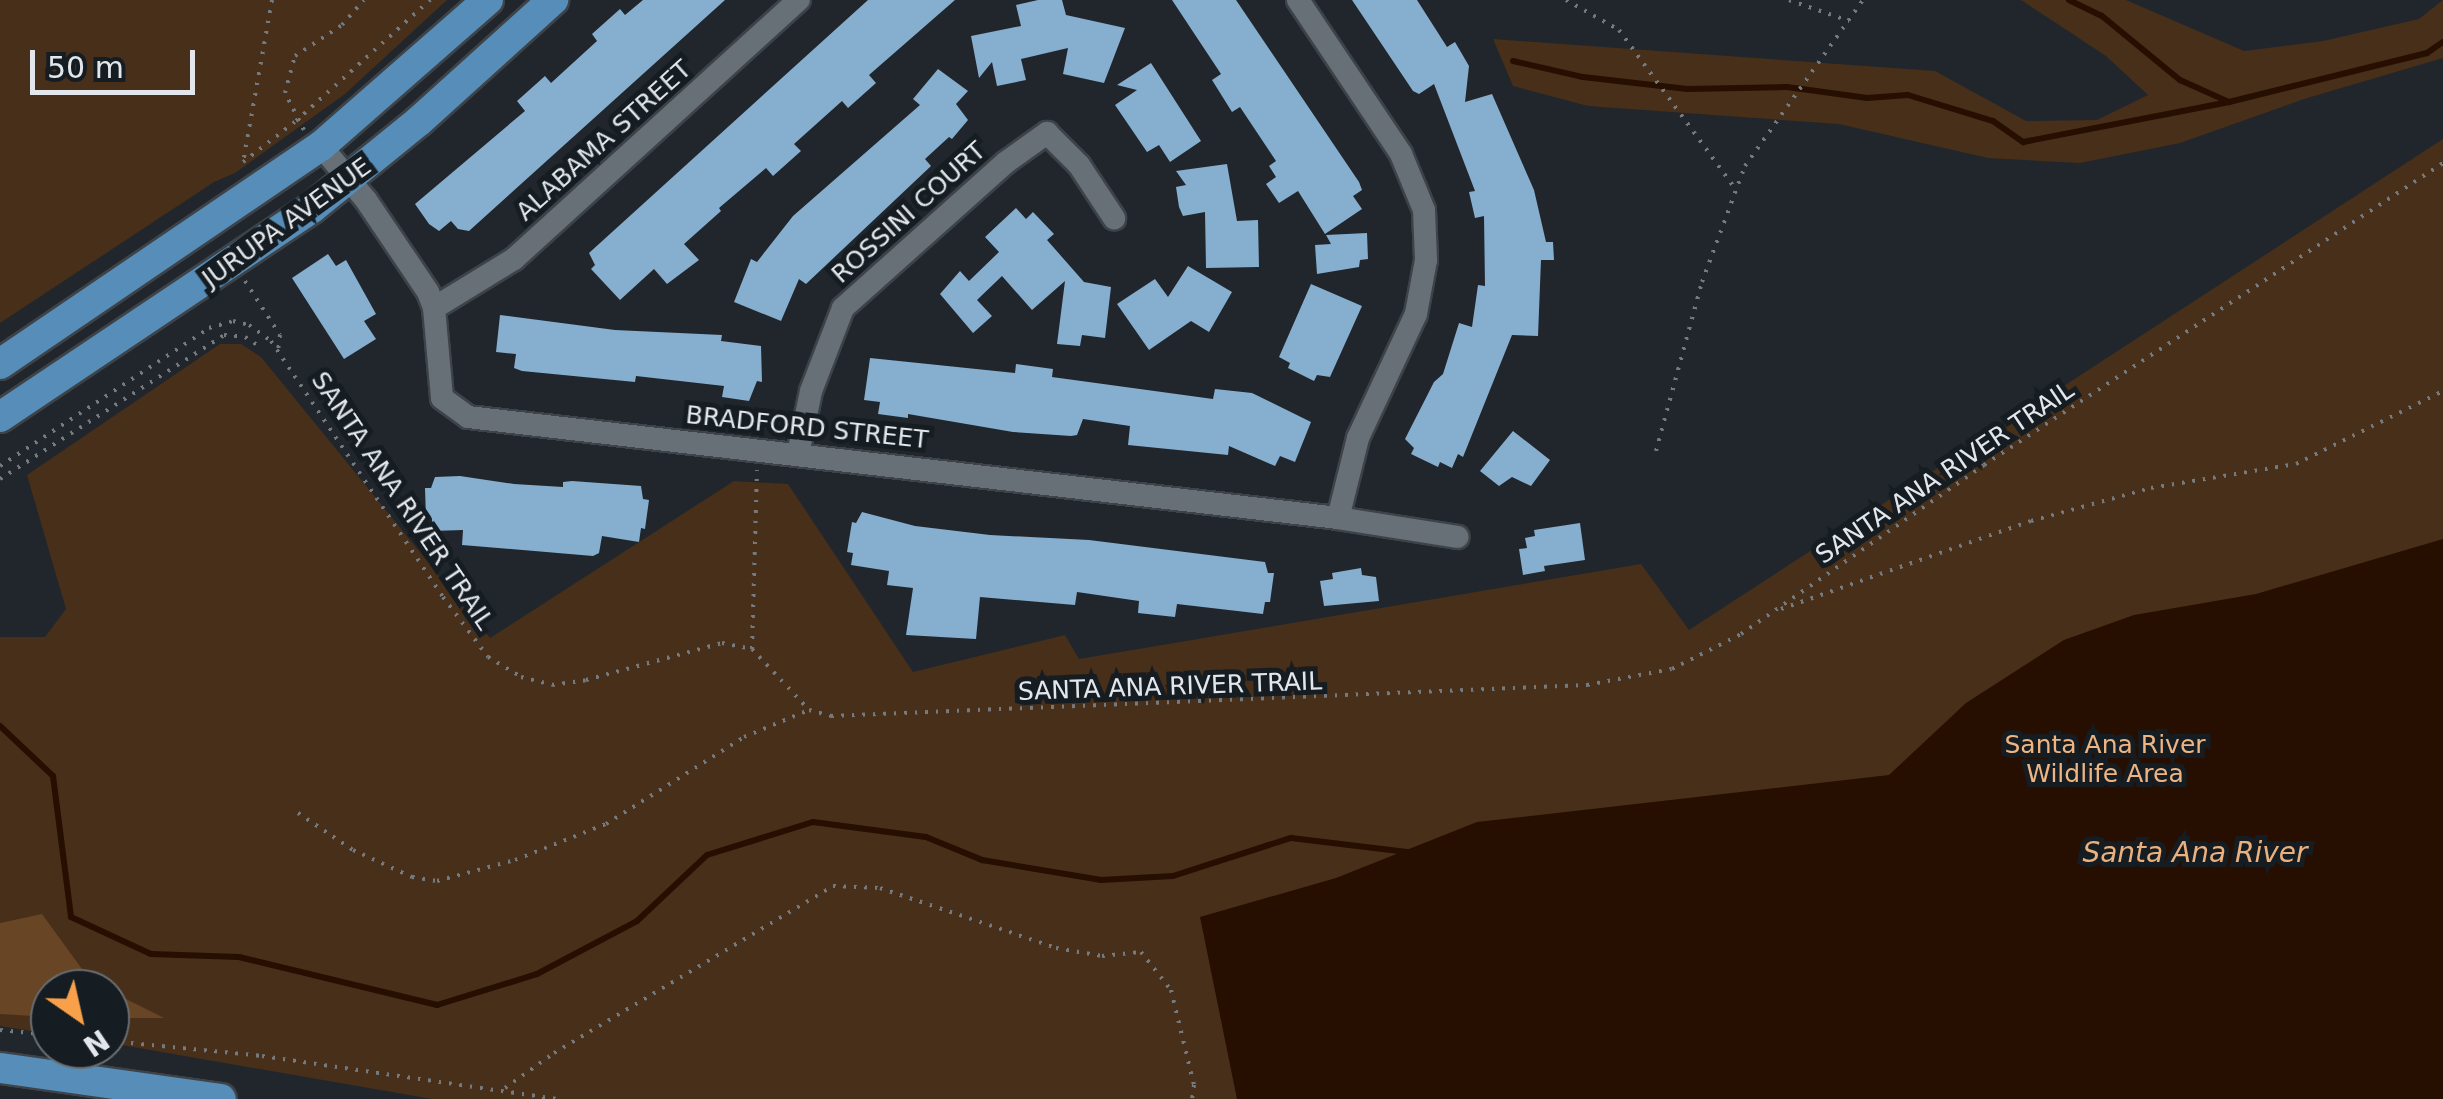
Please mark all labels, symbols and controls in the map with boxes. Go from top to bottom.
scale bar [35,30,200,92]
text: 50 m [47,50,124,85]
street label: ALABAMA STREET [510,55,698,227]
street label: ROSSINI COURT [826,136,992,290]
street label: JURUPA AVENUE [197,152,377,294]
street label: SANTA ANA RIVER TRAIL [304,366,500,636]
street label: SANTA ANA RIVER TRAIL [1810,375,2080,571]
street label: BRADFORD STREET [684,400,930,456]
street label: SANTA ANA RIVER TRAIL [1017,667,1323,707]
park label: Santa Ana River Wildlife Area [2004,731,2206,790]
water label: Santa Ana River [2082,836,2308,870]
north arrow [30,969,130,1069]
text: N [77,1022,115,1063]

